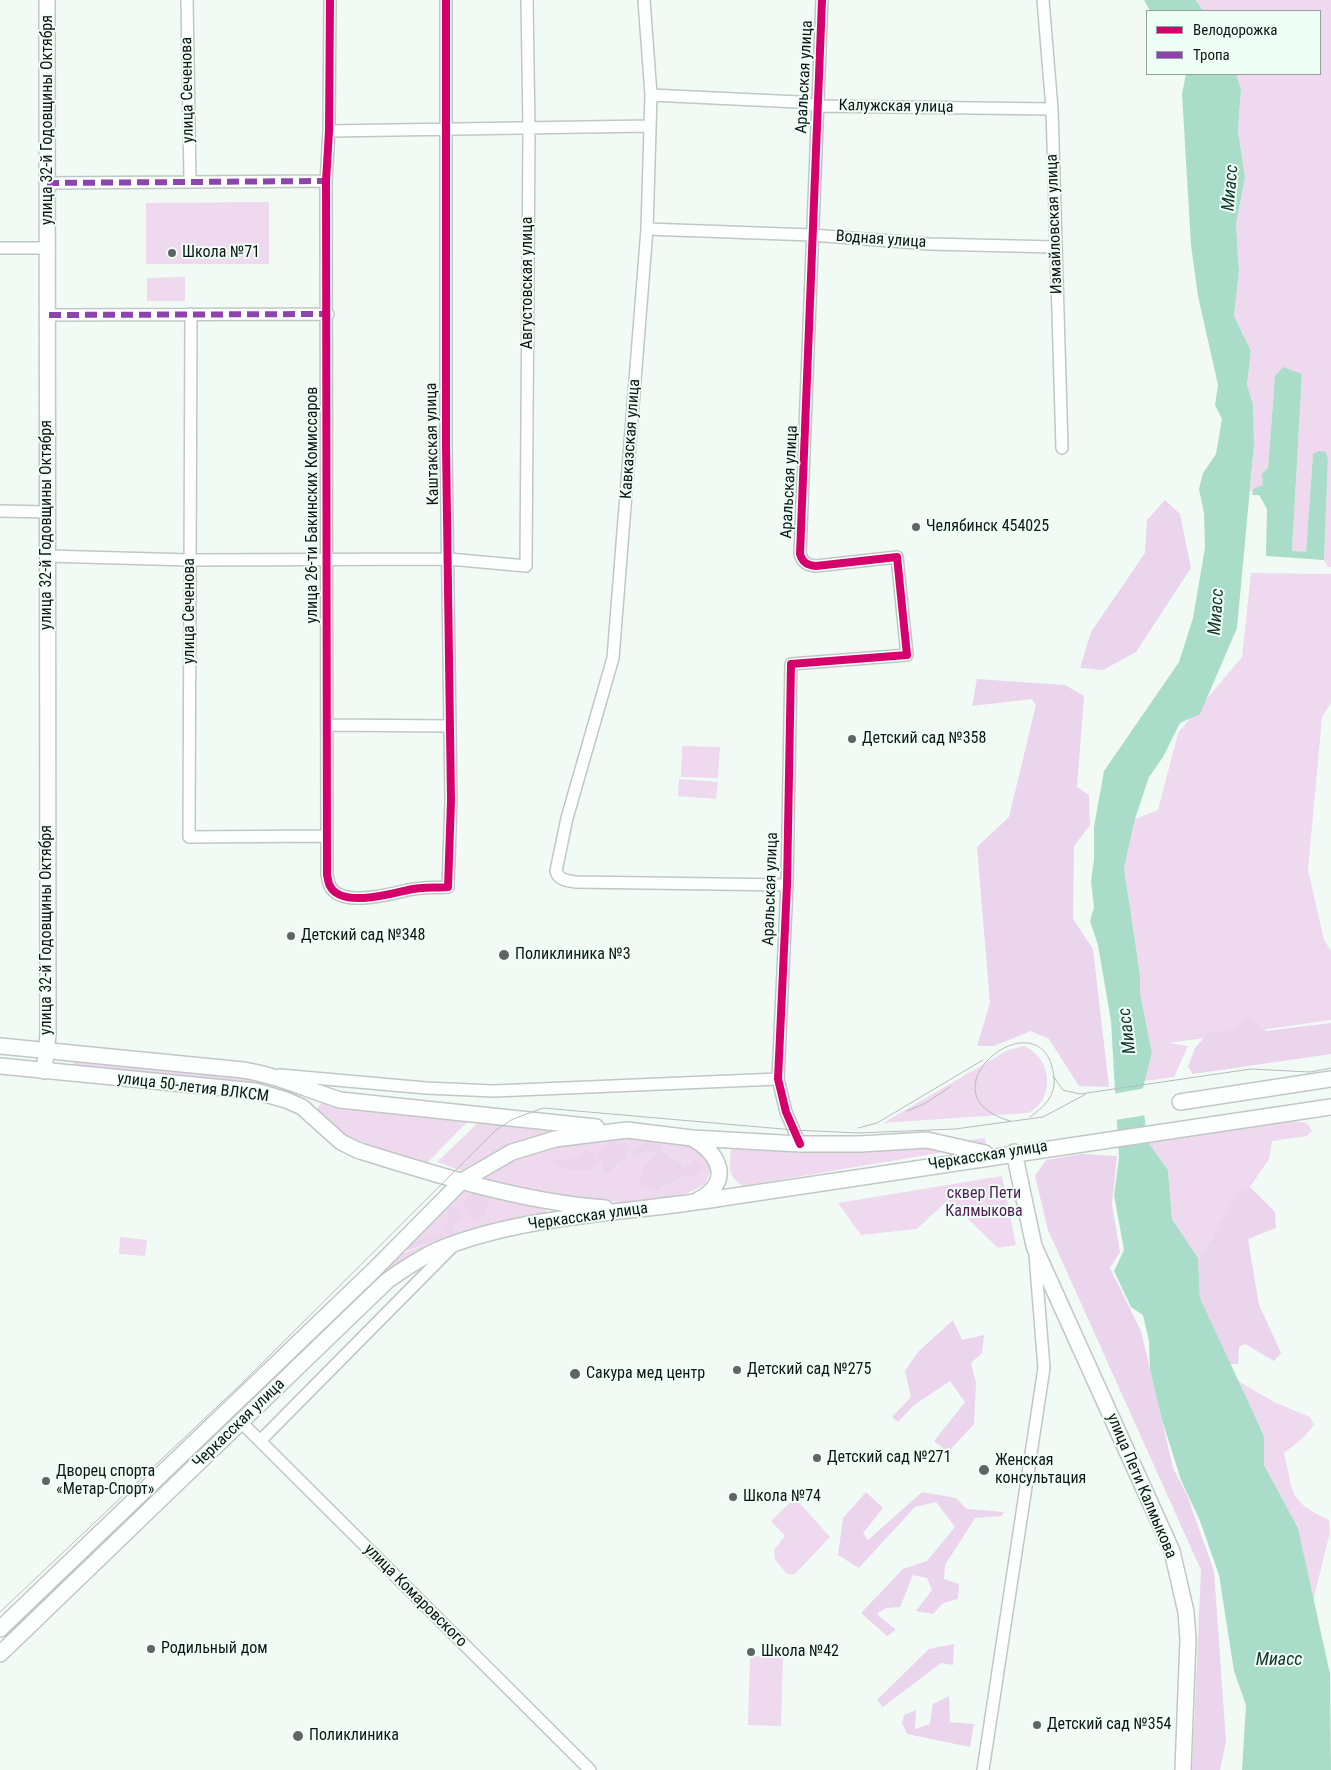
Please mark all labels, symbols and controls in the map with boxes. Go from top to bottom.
legend [1146,10,1321,75]
street label: улица 32-й Годовщины Октября [38,15,58,225]
street label: Аральская улица [792,20,818,134]
text: Велодорожка [1193,21,1278,39]
street label: улица Сеченова [177,37,199,143]
text: Тропа [1193,46,1230,64]
street label: Калужская улица [838,96,954,118]
street label: Измайловская улица [1043,154,1067,294]
water label: Миасс [1218,164,1244,212]
street label: Августовская улица [518,217,538,349]
street label: Водная улица [835,227,927,253]
place label: Школа №71 [182,243,260,263]
marker: Школа №71 [166,247,178,259]
street label: Кавказская улица [617,378,645,500]
street label: Каштакская улица [422,383,444,505]
street label: улица 26-ти Бакинских Комиссаров [303,387,323,623]
street label: улица 32-й Годовщины Октября [37,420,57,630]
street label: Аральская улица [777,425,803,539]
place label: Челябинск 454025 [926,517,1049,537]
marker: Челябинск 454025 [910,521,922,533]
street label: улица Сеченова [180,558,200,664]
water label: Миасс [1205,588,1229,636]
place label: Детский сад №358 [862,729,986,749]
marker: Детский сад №358 [846,733,858,745]
street label: улица 32-й Годовщины Октября [37,825,57,1035]
street label: Аральская улица [759,832,783,946]
place label: Детский сад №348 [301,926,425,946]
marker: Детский сад №348 [285,930,297,942]
place label: Поликлиника №3 [515,945,631,965]
marker: Поликлиника №3 [497,948,511,962]
water label: Миасс [1114,1007,1142,1055]
street label: улица 50-летия ВЛКСМ [116,1069,270,1107]
street label: Черкасская улица [927,1137,1049,1175]
park label: сквер Пети Калмыкова [945,1184,1023,1222]
street label: Черкасская улица [527,1199,649,1235]
place label: Детский сад №275 [747,1360,871,1380]
place label: Сакура мед центр [586,1364,705,1384]
marker: Детский сад №275 [731,1364,743,1376]
marker: Сакура мед центр [568,1367,582,1381]
street label: Черкасская улица [189,1375,289,1473]
street label: улица Пети Калмыкова [1102,1411,1180,1561]
place label: Детский сад №271 [827,1448,951,1468]
place label: Женская консультация [995,1451,1086,1489]
marker: Детский сад №271 [811,1452,823,1464]
place label: Дворец спорта «Метар-Спорт» [56,1462,155,1500]
marker: Женская консультация [977,1463,991,1477]
marker: Дворец спорта «Метар-Спорт» [40,1475,52,1487]
place label: Школа №74 [743,1487,821,1507]
marker: Школа №74 [727,1491,739,1503]
street label: улица Комаровского [359,1540,471,1652]
place label: Родильный дом [161,1639,268,1659]
place label: Школа №42 [761,1642,839,1662]
marker: Родильный дом [145,1643,157,1655]
marker: Школа №42 [745,1646,757,1658]
water label: Миасс [1256,1649,1302,1671]
place label: Детский сад №354 [1047,1715,1171,1735]
marker: Детский сад №354 [1031,1719,1043,1731]
place label: Поликлиника [309,1726,399,1746]
marker: Поликлиника [291,1729,305,1743]

